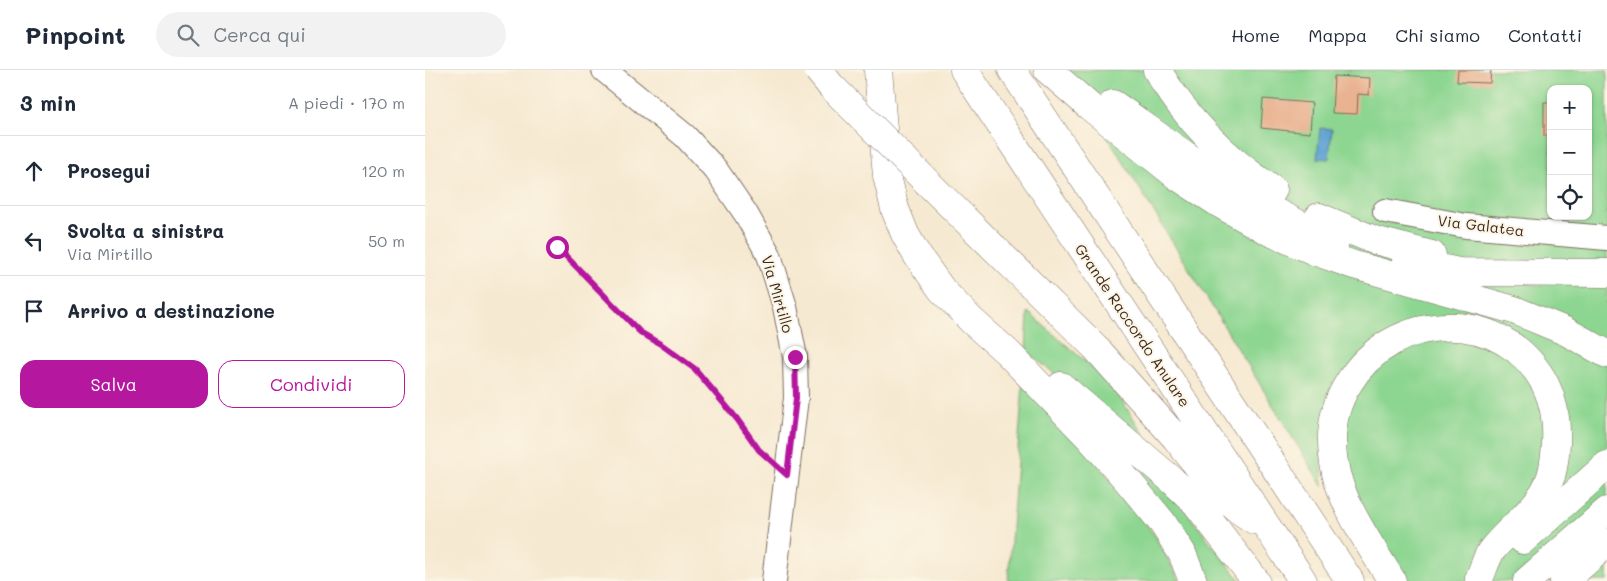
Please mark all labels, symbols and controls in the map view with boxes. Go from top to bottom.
search box [156,12,506,57]
text: Pinpoint [25,19,126,50]
icon: search [174,21,202,49]
text: Cerca qui [214,22,306,47]
text: Home [1231,23,1280,47]
text: Mappa [1308,23,1367,47]
text: Chi siamo [1395,23,1480,47]
text: Contatti [1508,23,1582,47]
map controls [1547,85,1592,220]
button: + [1547,85,1592,130]
text: 3 min [20,89,76,116]
text: A piedi · 170 m [288,92,405,113]
button: − [1547,130,1592,175]
icon: ahead [20,157,48,185]
text: Prosegui [67,158,151,183]
text: 120 m [361,160,405,181]
button: locate [1547,175,1592,220]
street label: Via Galatea [1437,210,1525,240]
text: Svolta a sinistra [67,218,224,243]
icon: left [20,227,48,255]
text: 50 m [368,230,405,251]
route start [546,236,569,259]
street label: Grande Raccordo Anulare [1071,239,1195,411]
text: Via Mirtillo [67,243,152,264]
street label: Via Mirtillo [757,253,799,335]
icon: arrive [20,297,48,325]
text: Arrivo a destinazione [67,298,275,323]
route end [784,346,807,369]
button: Salva [20,360,208,408]
button: Condividi [218,360,405,408]

